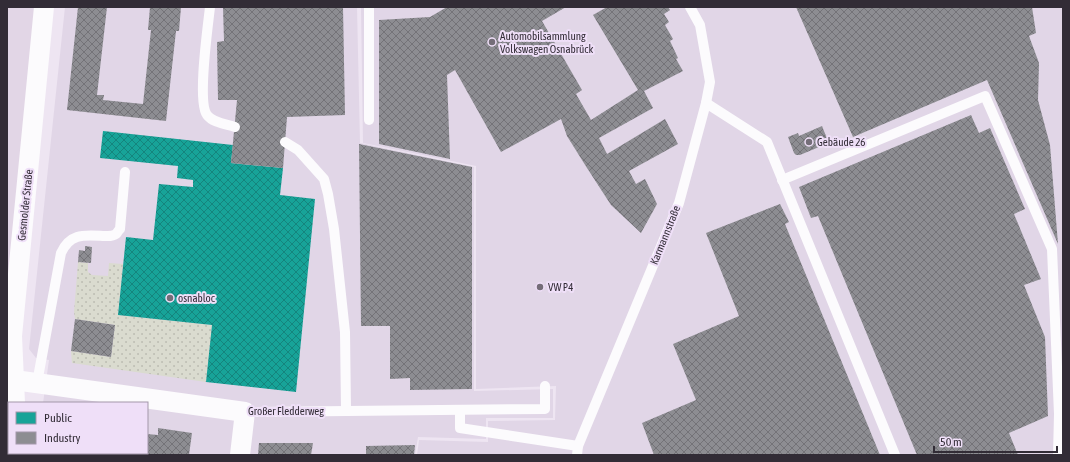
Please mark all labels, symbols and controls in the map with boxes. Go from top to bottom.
place label: Automobilsammlung Volkswagen Osnabrück [500,30,593,55]
marker: Automobilsammlung Volkswagen Osnabrück [487,37,497,47]
place label: Gebäude 26 [817,136,866,148]
marker: Gebäude 26 [804,137,814,147]
street label: Gesmolder Straße [15,169,35,241]
street label: Karmannstraße [648,204,682,266]
place label: VW P4 [548,281,573,293]
marker: VW P4 [535,282,545,292]
place label: osnabloc [178,292,216,304]
marker: osnabloc [165,293,175,303]
legend [8,402,148,454]
street label: Großer Fledderweg [248,405,324,417]
text: Public [44,411,72,425]
scale bar [934,428,1057,454]
text: Industry [44,431,81,445]
text: 50 m [940,435,962,449]

